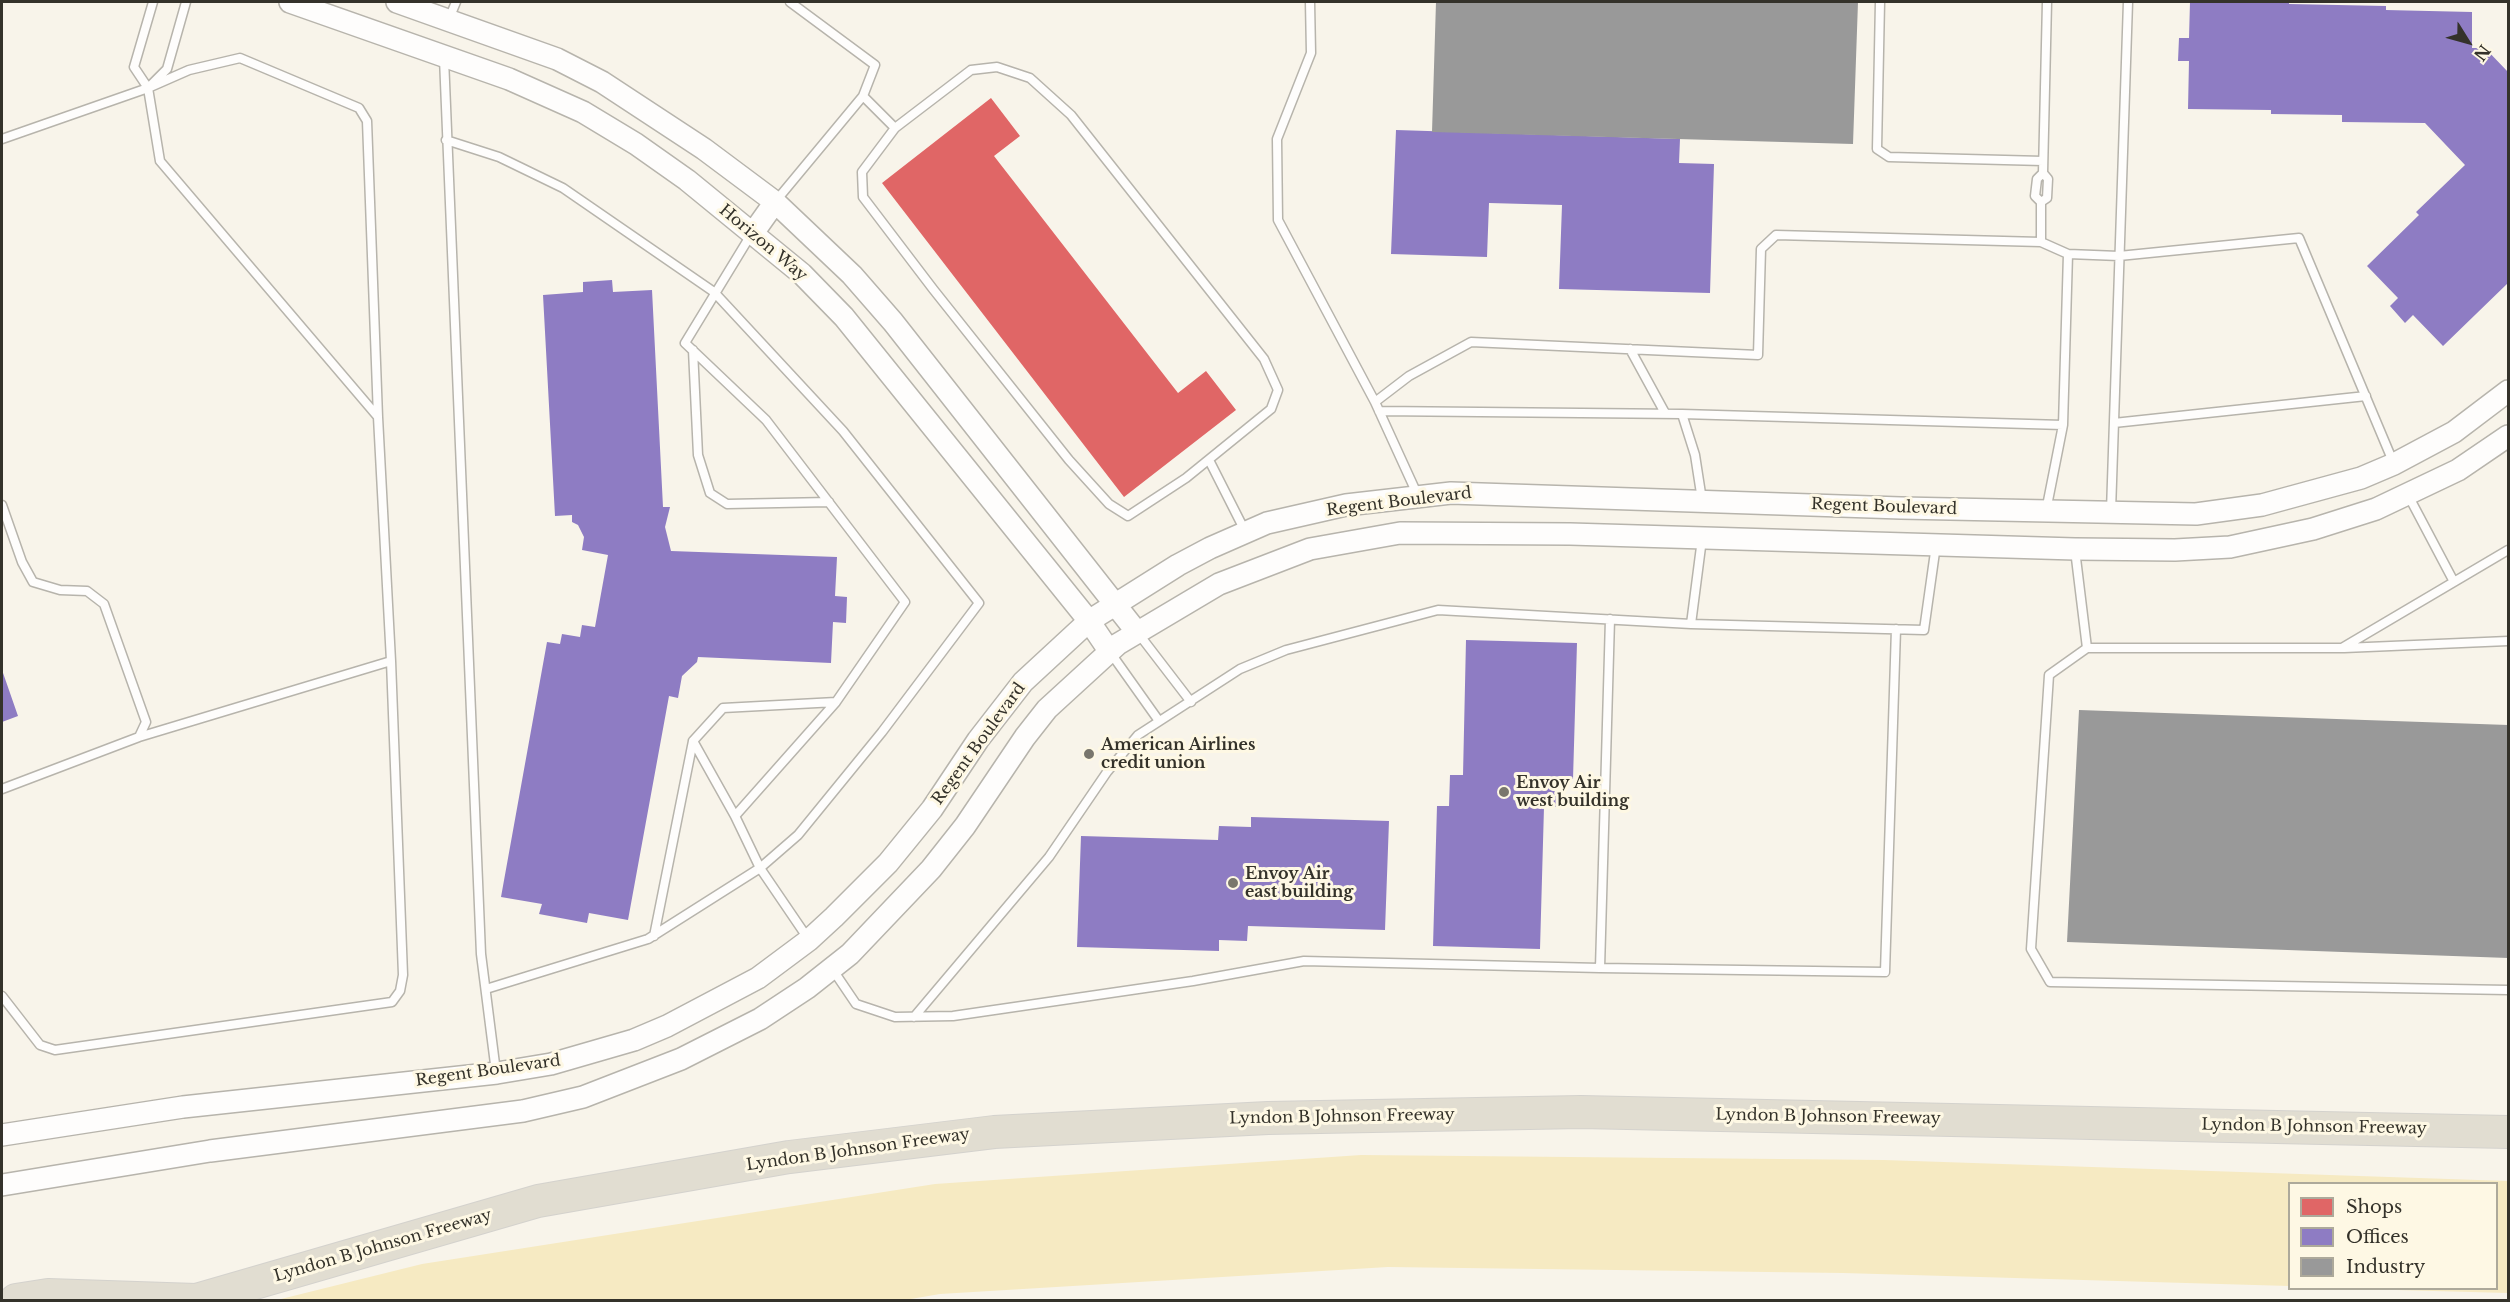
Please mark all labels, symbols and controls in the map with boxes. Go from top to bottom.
north arrow [2438,12,2498,72]
text: N [2470,41,2495,65]
street label: Horizon Way [715,201,811,285]
street label: Regent Boulevard [1325,484,1473,520]
street label: Regent Boulevard [1811,495,1957,519]
street label: Regent Boulevard [928,679,1030,809]
place label: American Airlines credit union [1101,735,1255,773]
marker: American Airlines credit union [1082,747,1096,761]
place label: Envoy Air west building [1516,773,1629,811]
marker: Envoy Air west building [1497,785,1511,799]
place label: Envoy Air east building [1245,864,1353,902]
marker: Envoy Air east building [1226,876,1240,890]
street label: Regent Boulevard [414,1051,562,1091]
street label: Lyndon B Johnson Freeway [1229,1105,1455,1129]
street label: Lyndon B Johnson Freeway [1715,1105,1941,1129]
street label: Lyndon B Johnson Freeway [2201,1115,2427,1139]
street label: Lyndon B Johnson Freeway [745,1125,971,1175]
legend [2288,1182,2498,1290]
text: Shops [2346,1196,2402,1218]
street label: Lyndon B Johnson Freeway [272,1206,494,1286]
text: Offices [2346,1226,2409,1248]
text: Industry [2346,1256,2425,1278]

